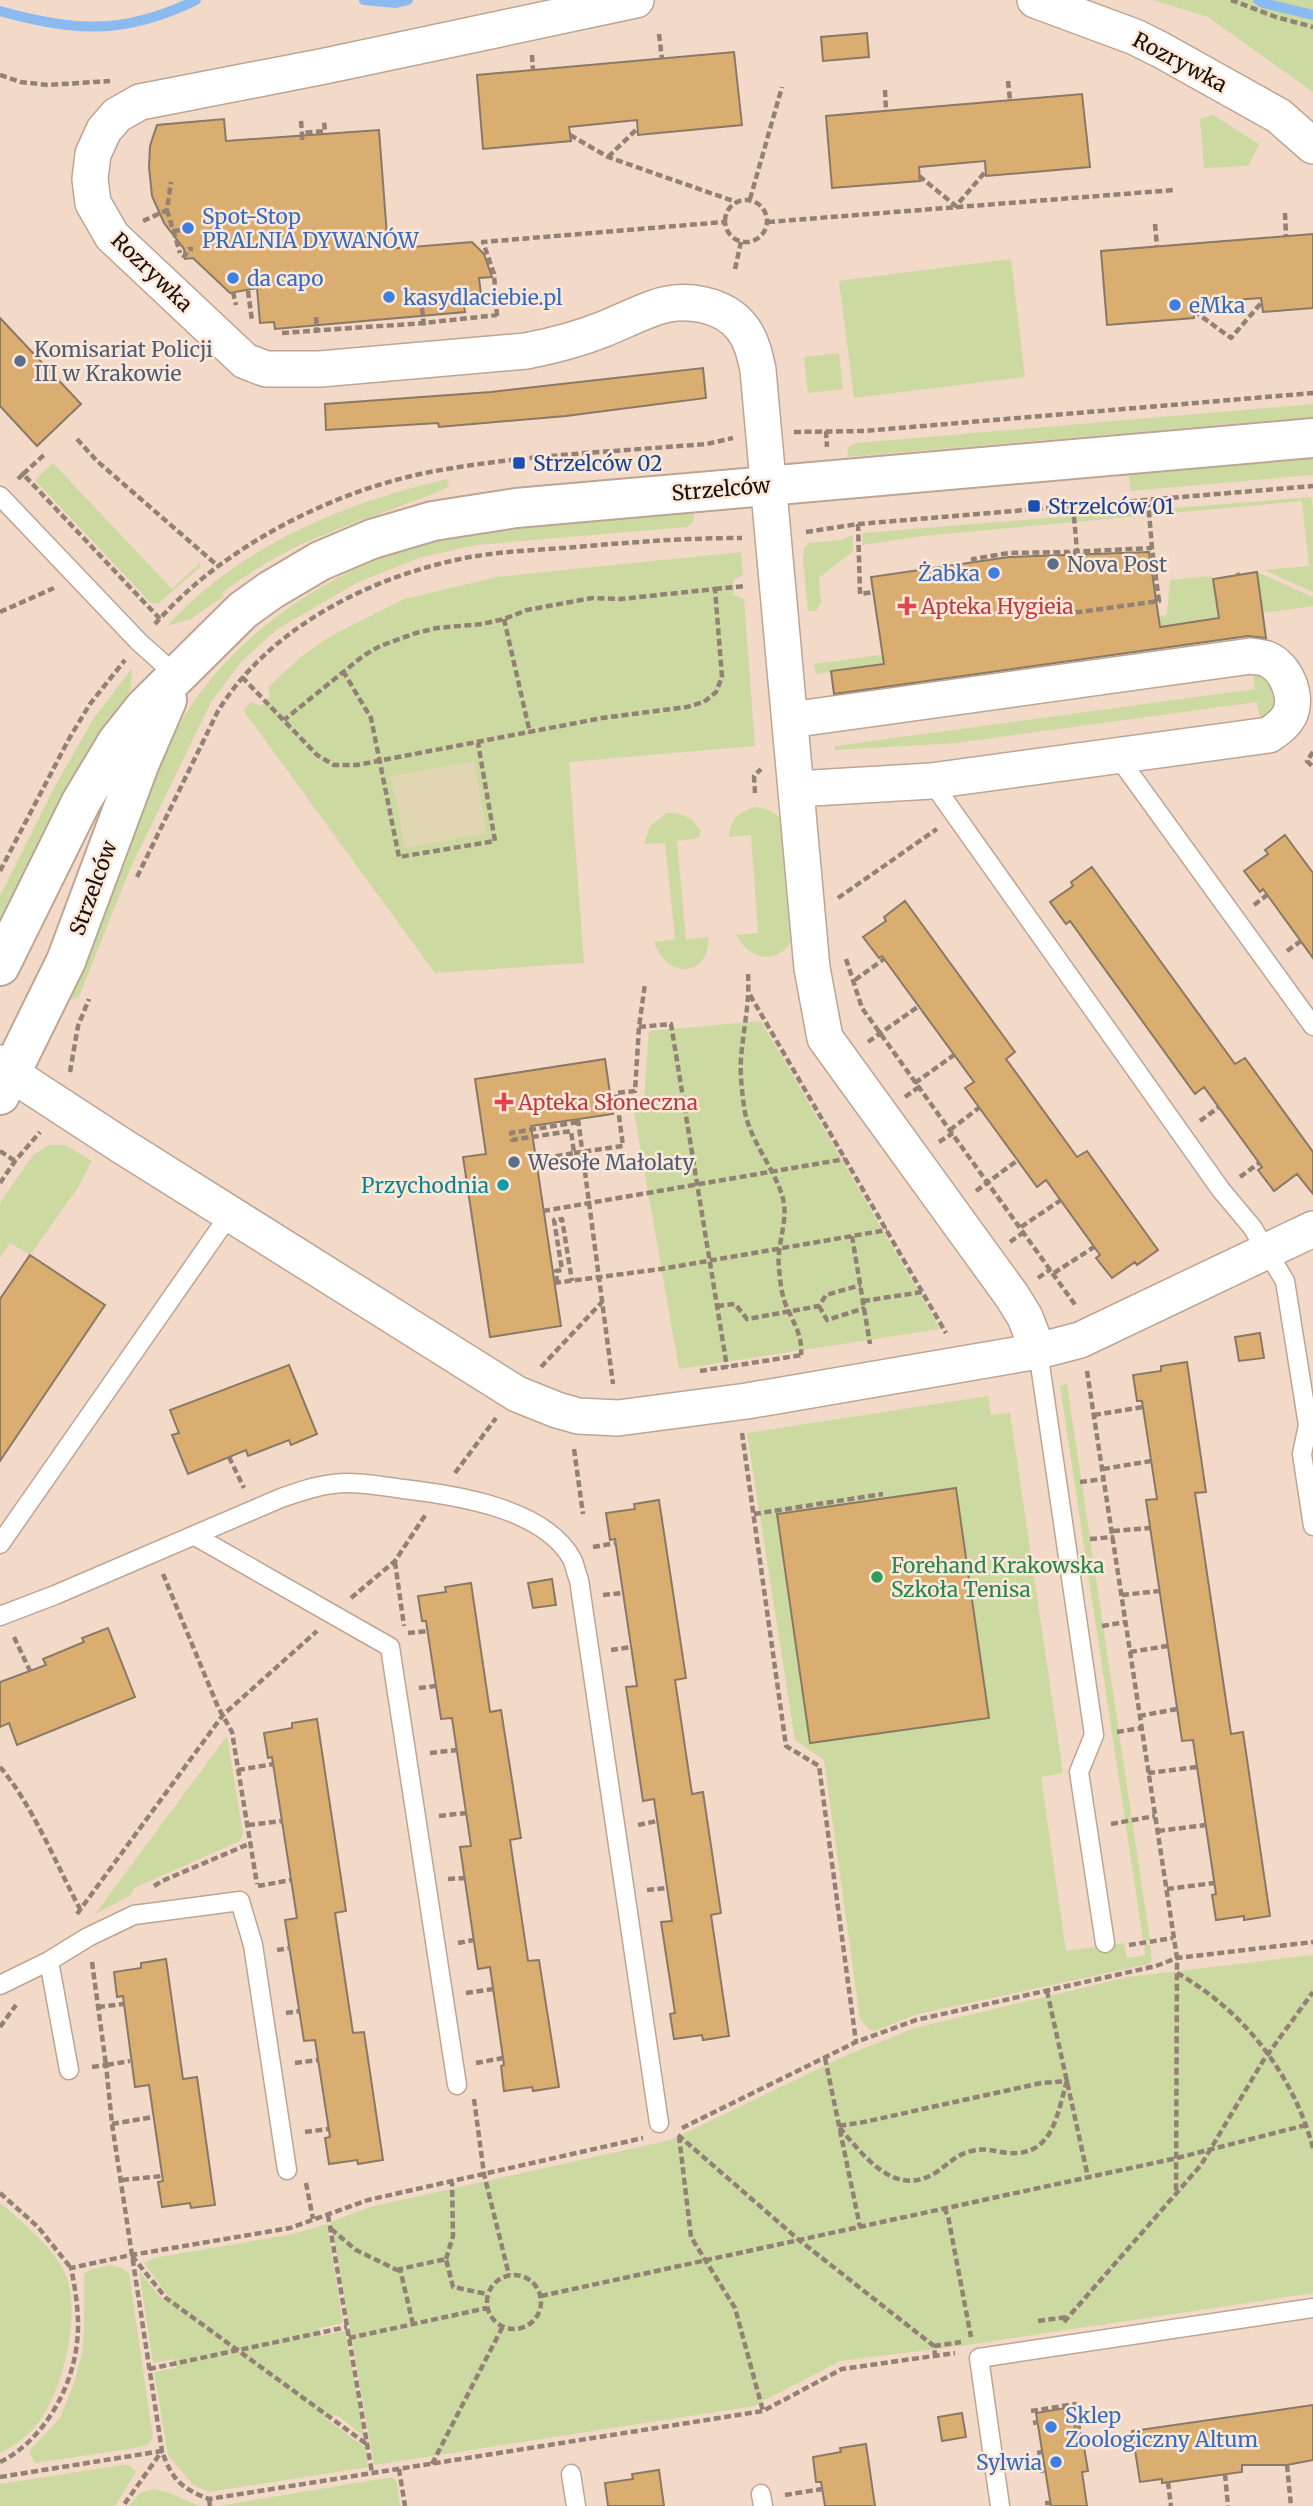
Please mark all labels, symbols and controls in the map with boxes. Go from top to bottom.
street label: Rozrywka [1128,26,1232,98]
place label: Spot-Stop PRALNIA DYWANÓW [202,203,420,254]
marker: Spot-Stop PRALNIA DYWANÓW [180,220,196,236]
street label: Rozrywka [106,227,198,317]
place label: da capo [247,265,323,292]
marker: da capo [225,270,241,286]
place label: kasydlaciebie.pl [403,284,563,311]
marker: kasydlaciebie.pl [381,289,397,305]
place label: eMka [1189,292,1245,319]
marker: eMka [1167,297,1183,313]
place label: Komisariat Policji III w Krakowie [34,336,213,387]
marker: Komisariat Policji III w Krakowie [12,353,28,369]
place label: Strzelców 02 [533,450,662,477]
marker: Strzelców 02 [511,455,527,471]
street label: Strzelców [670,471,772,507]
place label: Strzelców 01 [1048,493,1174,520]
marker: Strzelców 01 [1026,498,1042,514]
place label: Nova Post [1067,551,1167,578]
marker: Nova Post [1045,556,1061,572]
place label: Żabka [918,560,980,587]
marker: Żabka [986,565,1002,581]
place label: Apteka Hygieia [920,593,1074,620]
marker: Apteka Hygieia [899,598,915,614]
street label: Strzelców [63,837,123,939]
place label: Apteka Słoneczna [517,1089,698,1116]
marker: Apteka Słoneczna [496,1094,512,1110]
place label: Wesołe Małolaty [527,1149,695,1176]
marker: Wesołe Małolaty [506,1154,522,1170]
place label: Przychodnia [361,1172,489,1199]
marker: Przychodnia [495,1177,511,1193]
place label: Forehand Krakowska Szkoła Tenisa [891,1552,1105,1603]
marker: Forehand Krakowska Szkoła Tenisa [869,1569,885,1585]
place label: Sklep Zoologiczny Altum [1065,2402,1258,2453]
marker: Sklep Zoologiczny Altum [1043,2419,1059,2435]
place label: Sylwia [976,2449,1042,2476]
marker: Sylwia [1048,2454,1064,2470]

